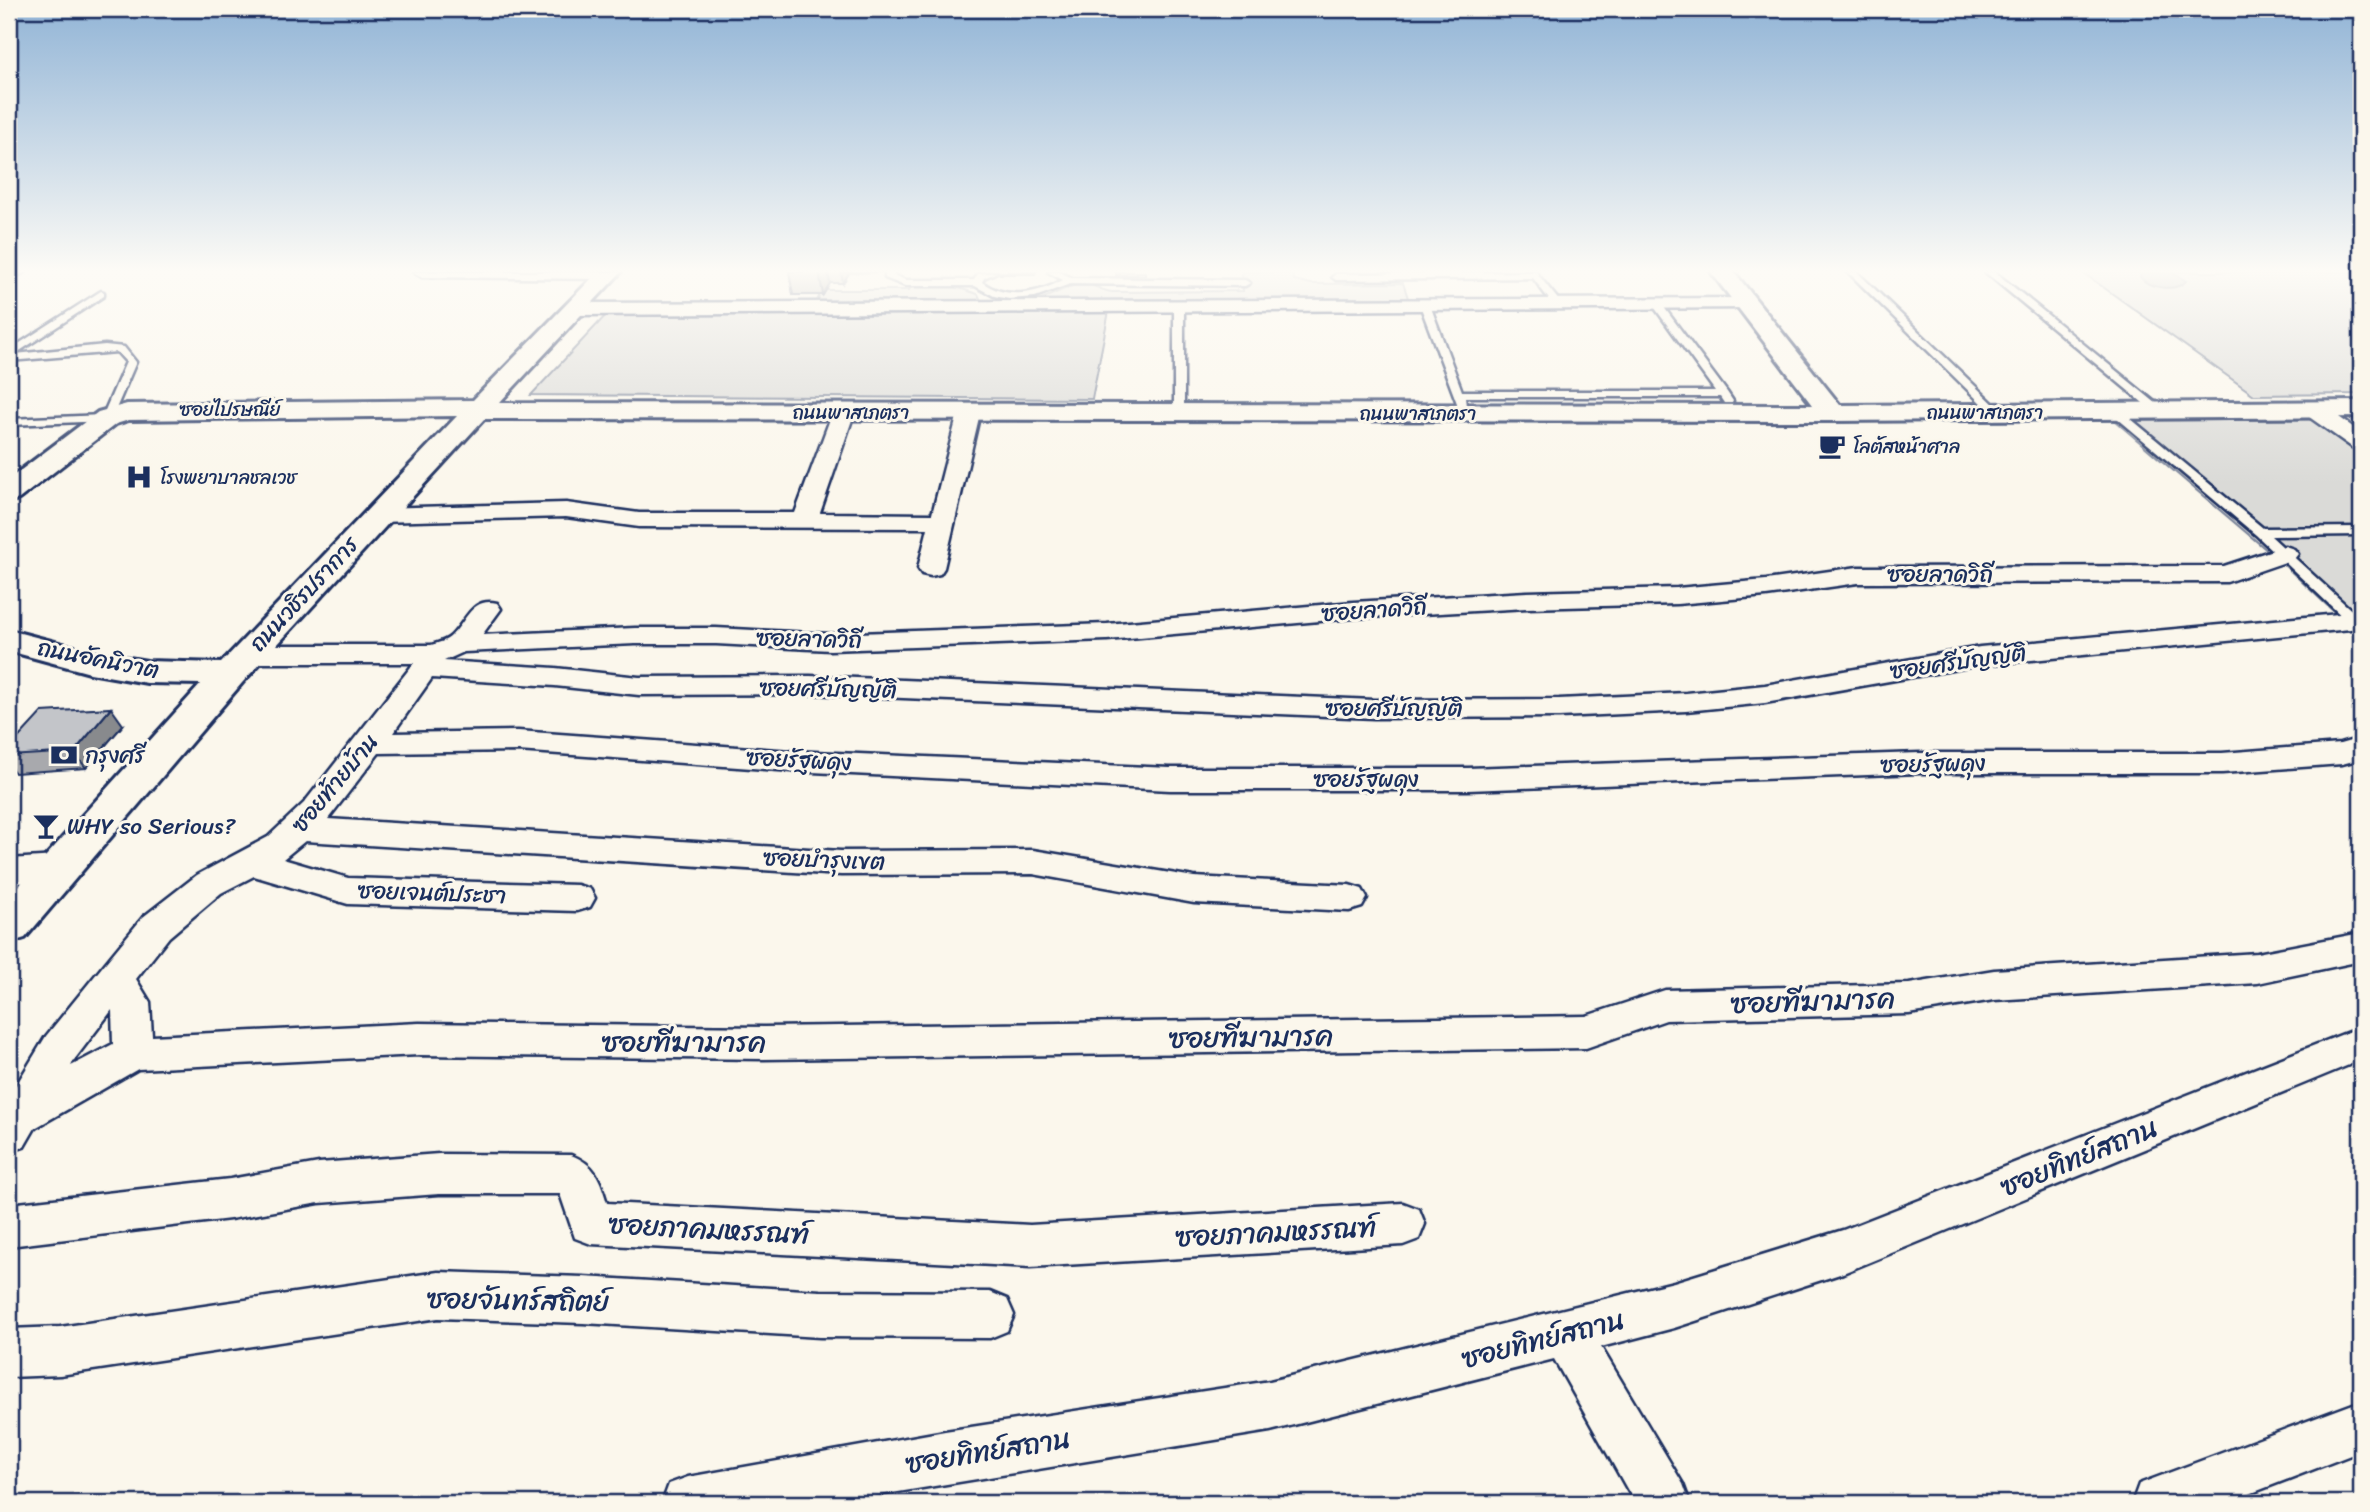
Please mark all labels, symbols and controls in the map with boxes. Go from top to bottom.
street label: ซอยไปรษณีย์ [179,393,284,426]
street label: ถนนพาสเภตรา [793,396,909,429]
street label: ถนนพาสเภตรา [1927,396,2043,429]
street label: ถนนพาสเภตรา [1360,397,1476,430]
place label: โลตัสหน้าศาล [1853,430,1960,463]
cafe icon: โลตัสหน้าศาล [1817,431,1847,461]
place label: โรงพยาบาลชลเวช [160,461,299,494]
hospital icon: โรงพยาบาลชลเวช [124,462,154,492]
street label: ถนนวชิรปราการ [239,526,370,662]
street label: ซอยลาดวิถี [1887,554,1996,595]
street label: ซอยลาดวิถี [1320,586,1431,634]
street label: ซอยลาดวิถี [756,618,865,660]
street label: ถนนอัคนิวาต [34,627,163,691]
street label: ซอยศรีบัญญัติ [1887,632,2030,692]
street label: ซอยศรีบัญญัติ [759,667,898,711]
street label: ซอยศรีบัญญัติ [1326,688,1463,729]
street label: ซอยท้ายบ้าน [281,724,389,842]
place label: กรุงศรี [85,735,148,776]
street label: ซอยรัฐผดุง [745,737,853,783]
bank icon: กรุงศรี [49,740,79,770]
street label: ซอยรัฐผดุง [1880,743,1986,785]
street label: ซอยรัฐผดุง [1313,759,1419,800]
place label: WHY so Serious? [67,806,236,847]
bar icon: WHY so Serious? [31,811,61,841]
street label: ซอยบำรุงเขต [762,837,886,883]
street label: ซอยเจนต์ประชา [357,870,507,916]
street label: ซอยฑีฆามารค [1730,974,1896,1028]
street label: ซอยฑีฆามารค [1168,1011,1334,1063]
street label: ซอยฑีฆามารค [602,1018,766,1067]
street label: ซอยทิทย์สถาน [1993,1103,2165,1211]
street label: ซอยภาคมหรรณฑ์ [607,1199,816,1259]
street label: ซอยภาคมหรรณฑ์ [1174,1202,1383,1262]
street label: ซอยจันทร์สถิตย์ [426,1274,615,1326]
street label: ซอยทิทย์สถาน [1456,1295,1630,1383]
street label: ซอยทิทย์สถาน [902,1414,1074,1488]

